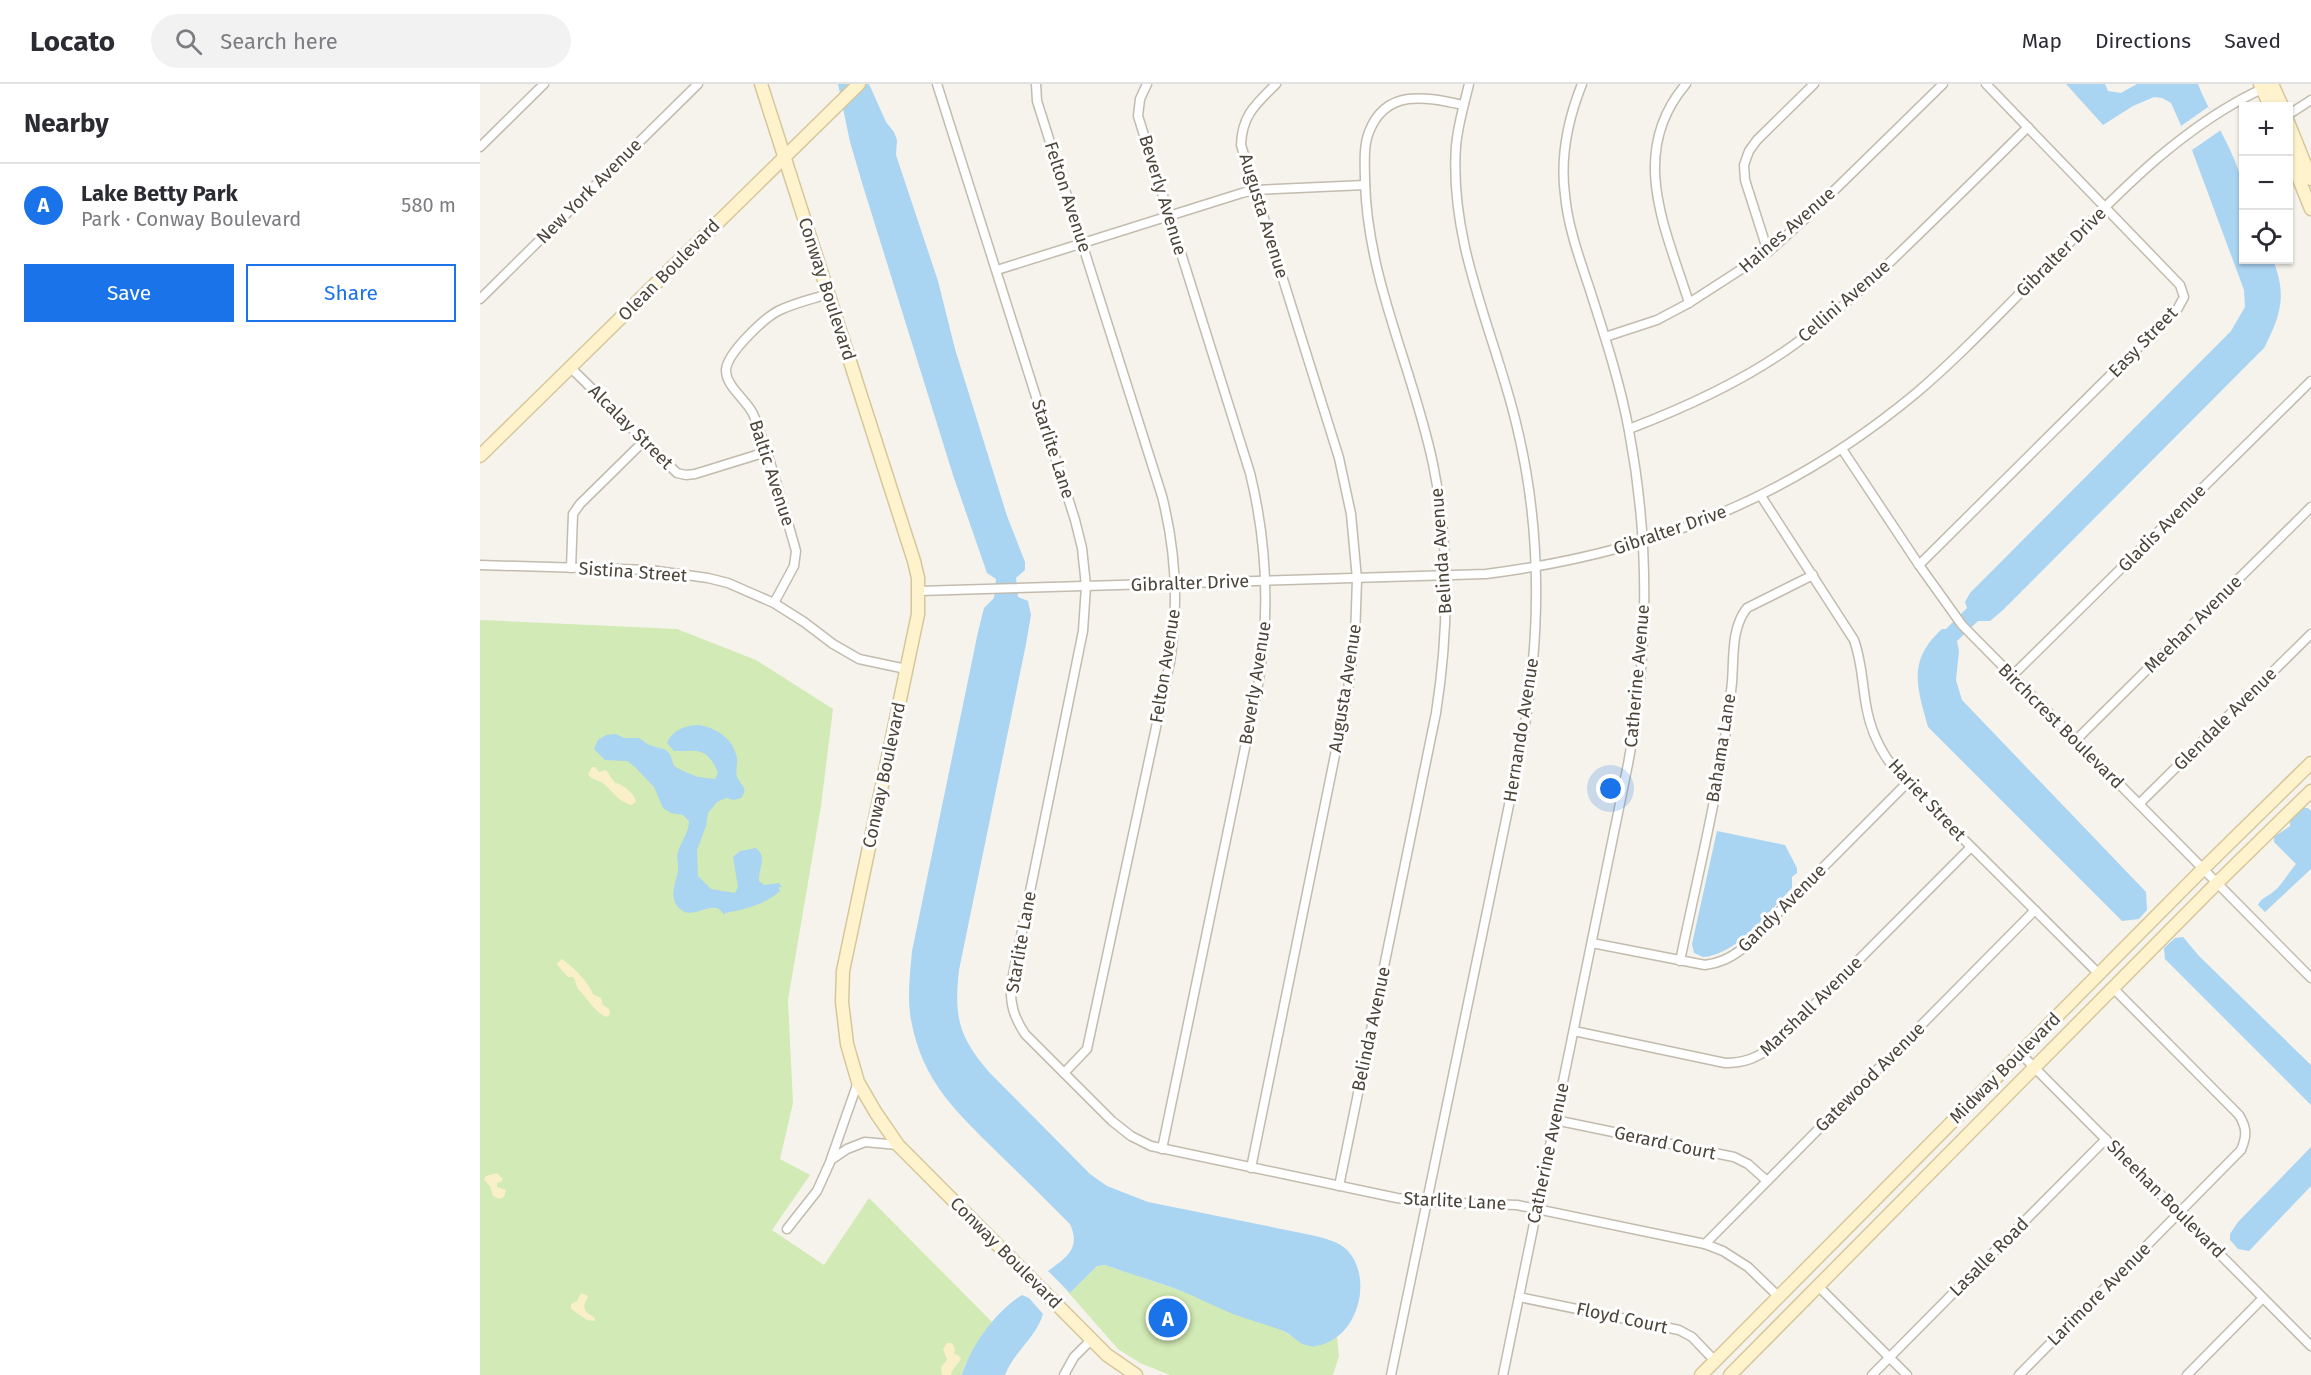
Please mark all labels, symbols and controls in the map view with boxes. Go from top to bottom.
search box [151,14,571,68]
text: Locato [30,25,115,58]
icon: search [172,25,205,58]
text: Search here [220,28,338,55]
text: Map [2022,28,2062,54]
text: Directions [2095,28,2191,54]
text: Saved [2224,28,2281,54]
map controls [2239,102,2293,264]
button: + [2239,102,2293,156]
text: Nearby [24,108,109,139]
street label: Beverly Avenue [1134,132,1192,258]
street label: New York Avenue [532,134,646,248]
street label: Felton Avenue [1040,139,1096,255]
street label: Augusta Avenue [1235,151,1293,281]
button: − [2239,156,2293,210]
text: Lake Betty Park [81,180,238,207]
street label: Haines Avenue [1734,182,1840,278]
text: A [38,193,49,217]
text: 580 m [401,193,456,217]
street label: Gibralter Drive [2011,202,2111,302]
text: Park · Conway Boulevard [81,207,301,231]
button: locate [2239,210,2293,264]
street label: Olean Boulevard [614,215,724,325]
street label: Conway Boulevard [794,215,860,363]
street label: Cellini Avenue [1793,255,1895,347]
button: Save [24,264,234,322]
button: Share [246,264,456,322]
street label: Easy Street [2104,302,2182,382]
street label: Alcalay Street [584,380,678,474]
street label: Starlite Lane [1027,397,1079,501]
street label: Baltic Avenue [744,417,800,529]
street label: Gladis Avenue [2114,480,2210,576]
street label: Belinda Avenue [1426,487,1456,615]
street label: Gibralter Drive [1610,500,1730,560]
street label: Sistina Street [578,557,689,587]
street label: Gibralter Drive [1131,570,1249,596]
street label: Meehan Avenue [2140,571,2246,677]
street label: Catherine Avenue [1620,604,1654,748]
street label: Felton Avenue [1145,607,1185,725]
street label: Beverly Avenue [1234,620,1276,746]
street label: Augusta Avenue [1324,622,1366,754]
street label: Hernando Avenue [1499,656,1543,804]
street label: Birchcrest Boulevard [1994,659,2128,793]
street label: Glendale Avenue [2169,663,2281,775]
street label: Bahama Lane [1702,692,1740,804]
street label: Conway Boulevard [858,700,910,850]
street label: Hariet Street [1884,754,1971,846]
your location [1596,774,1625,803]
street label: Gandy Avenue [1733,859,1831,957]
street label: Starlite Lane [1001,889,1041,995]
street label: Marshall Avenue [1755,952,1867,1060]
street label: Belinda Avenue [1347,965,1395,1093]
street label: Midway Boulevard [1945,1008,2065,1128]
street label: Gatewood Avenue [1810,1017,1930,1137]
street label: Catherine Avenue [1522,1081,1574,1225]
street label: Gerard Court [1612,1121,1718,1165]
street label: Sheehan Boulevard [2102,1135,2230,1263]
street label: Starlite Lane [1403,1187,1507,1215]
street label: Conway Boulevard [946,1193,1066,1313]
street label: Lasalle Road [1945,1213,2033,1301]
street label: Larimore Avenue [2043,1238,2155,1350]
pin: A [1148,1296,1188,1340]
street label: Floyd Court [1574,1298,1670,1339]

